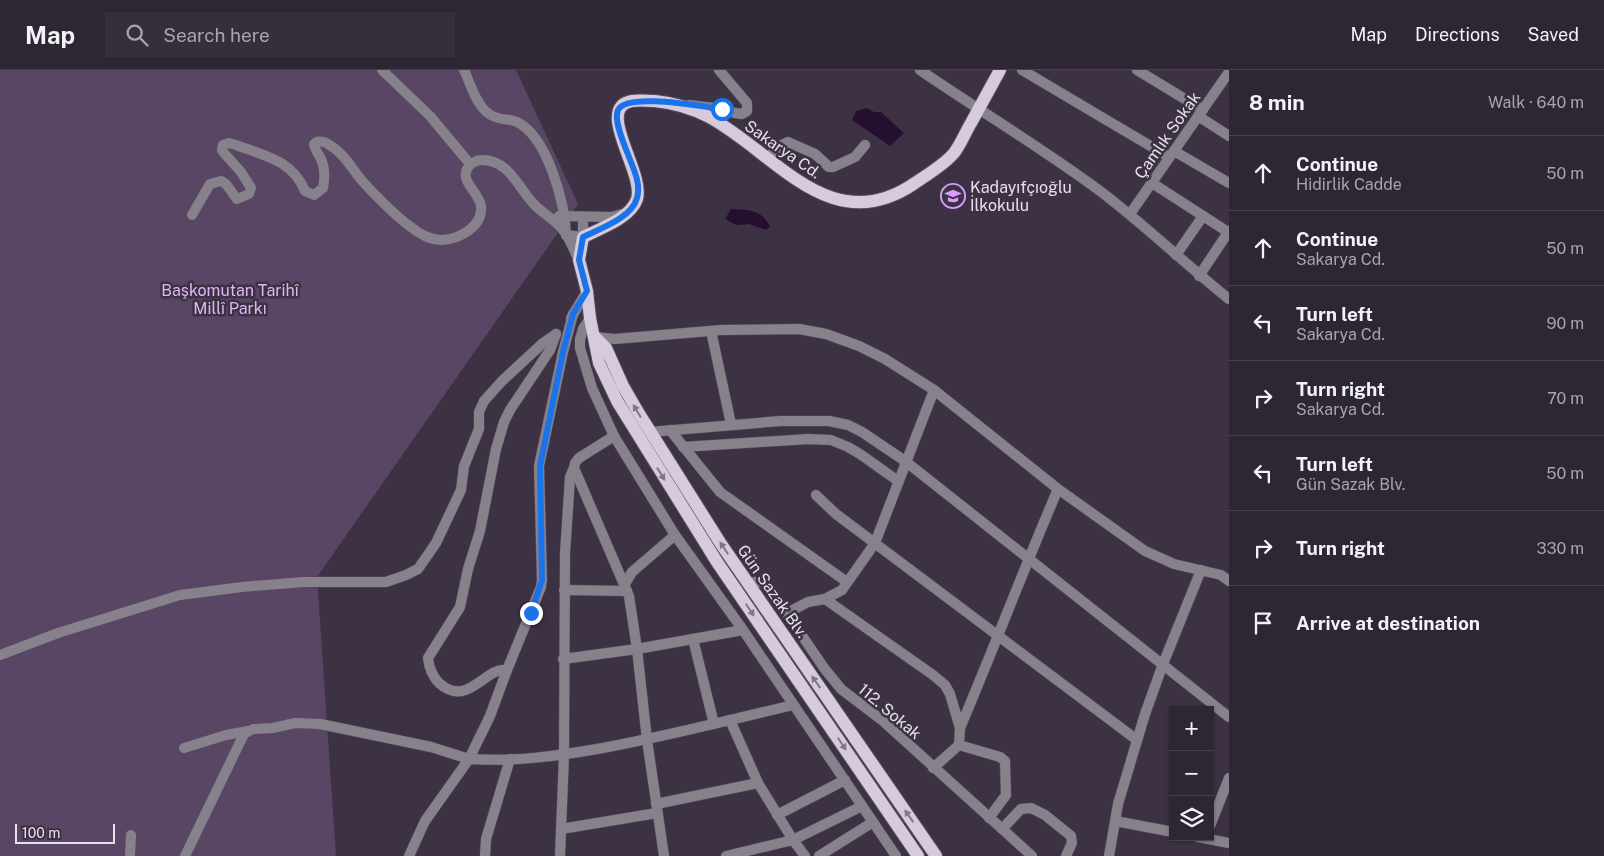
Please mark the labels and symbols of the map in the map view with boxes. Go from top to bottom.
street label: Çamlık Sokak [1130,88,1204,182]
route start [711,98,734,121]
street label: Sakarya Cd. [741,116,825,183]
place label: Kadayıfçıoğlu İlkokulu [970,178,1072,215]
school or university icon: Kadayıfçıoğlu İlkokulu [940,183,966,209]
park label: Başkomutan Tarihî Millî Parkı [161,281,300,318]
one-way arrow [633,404,642,417]
one-way arrow [657,467,666,481]
street label: Gün Sazak Blv. [733,541,812,642]
one-way arrow [719,542,729,555]
route end [520,602,543,625]
one-way arrow [745,604,755,617]
one-way arrow [811,675,821,689]
street label: 112. Sokak [854,680,925,743]
one-way arrow [837,737,847,751]
one-way arrow [904,809,913,822]
scale bar [15,821,115,844]

